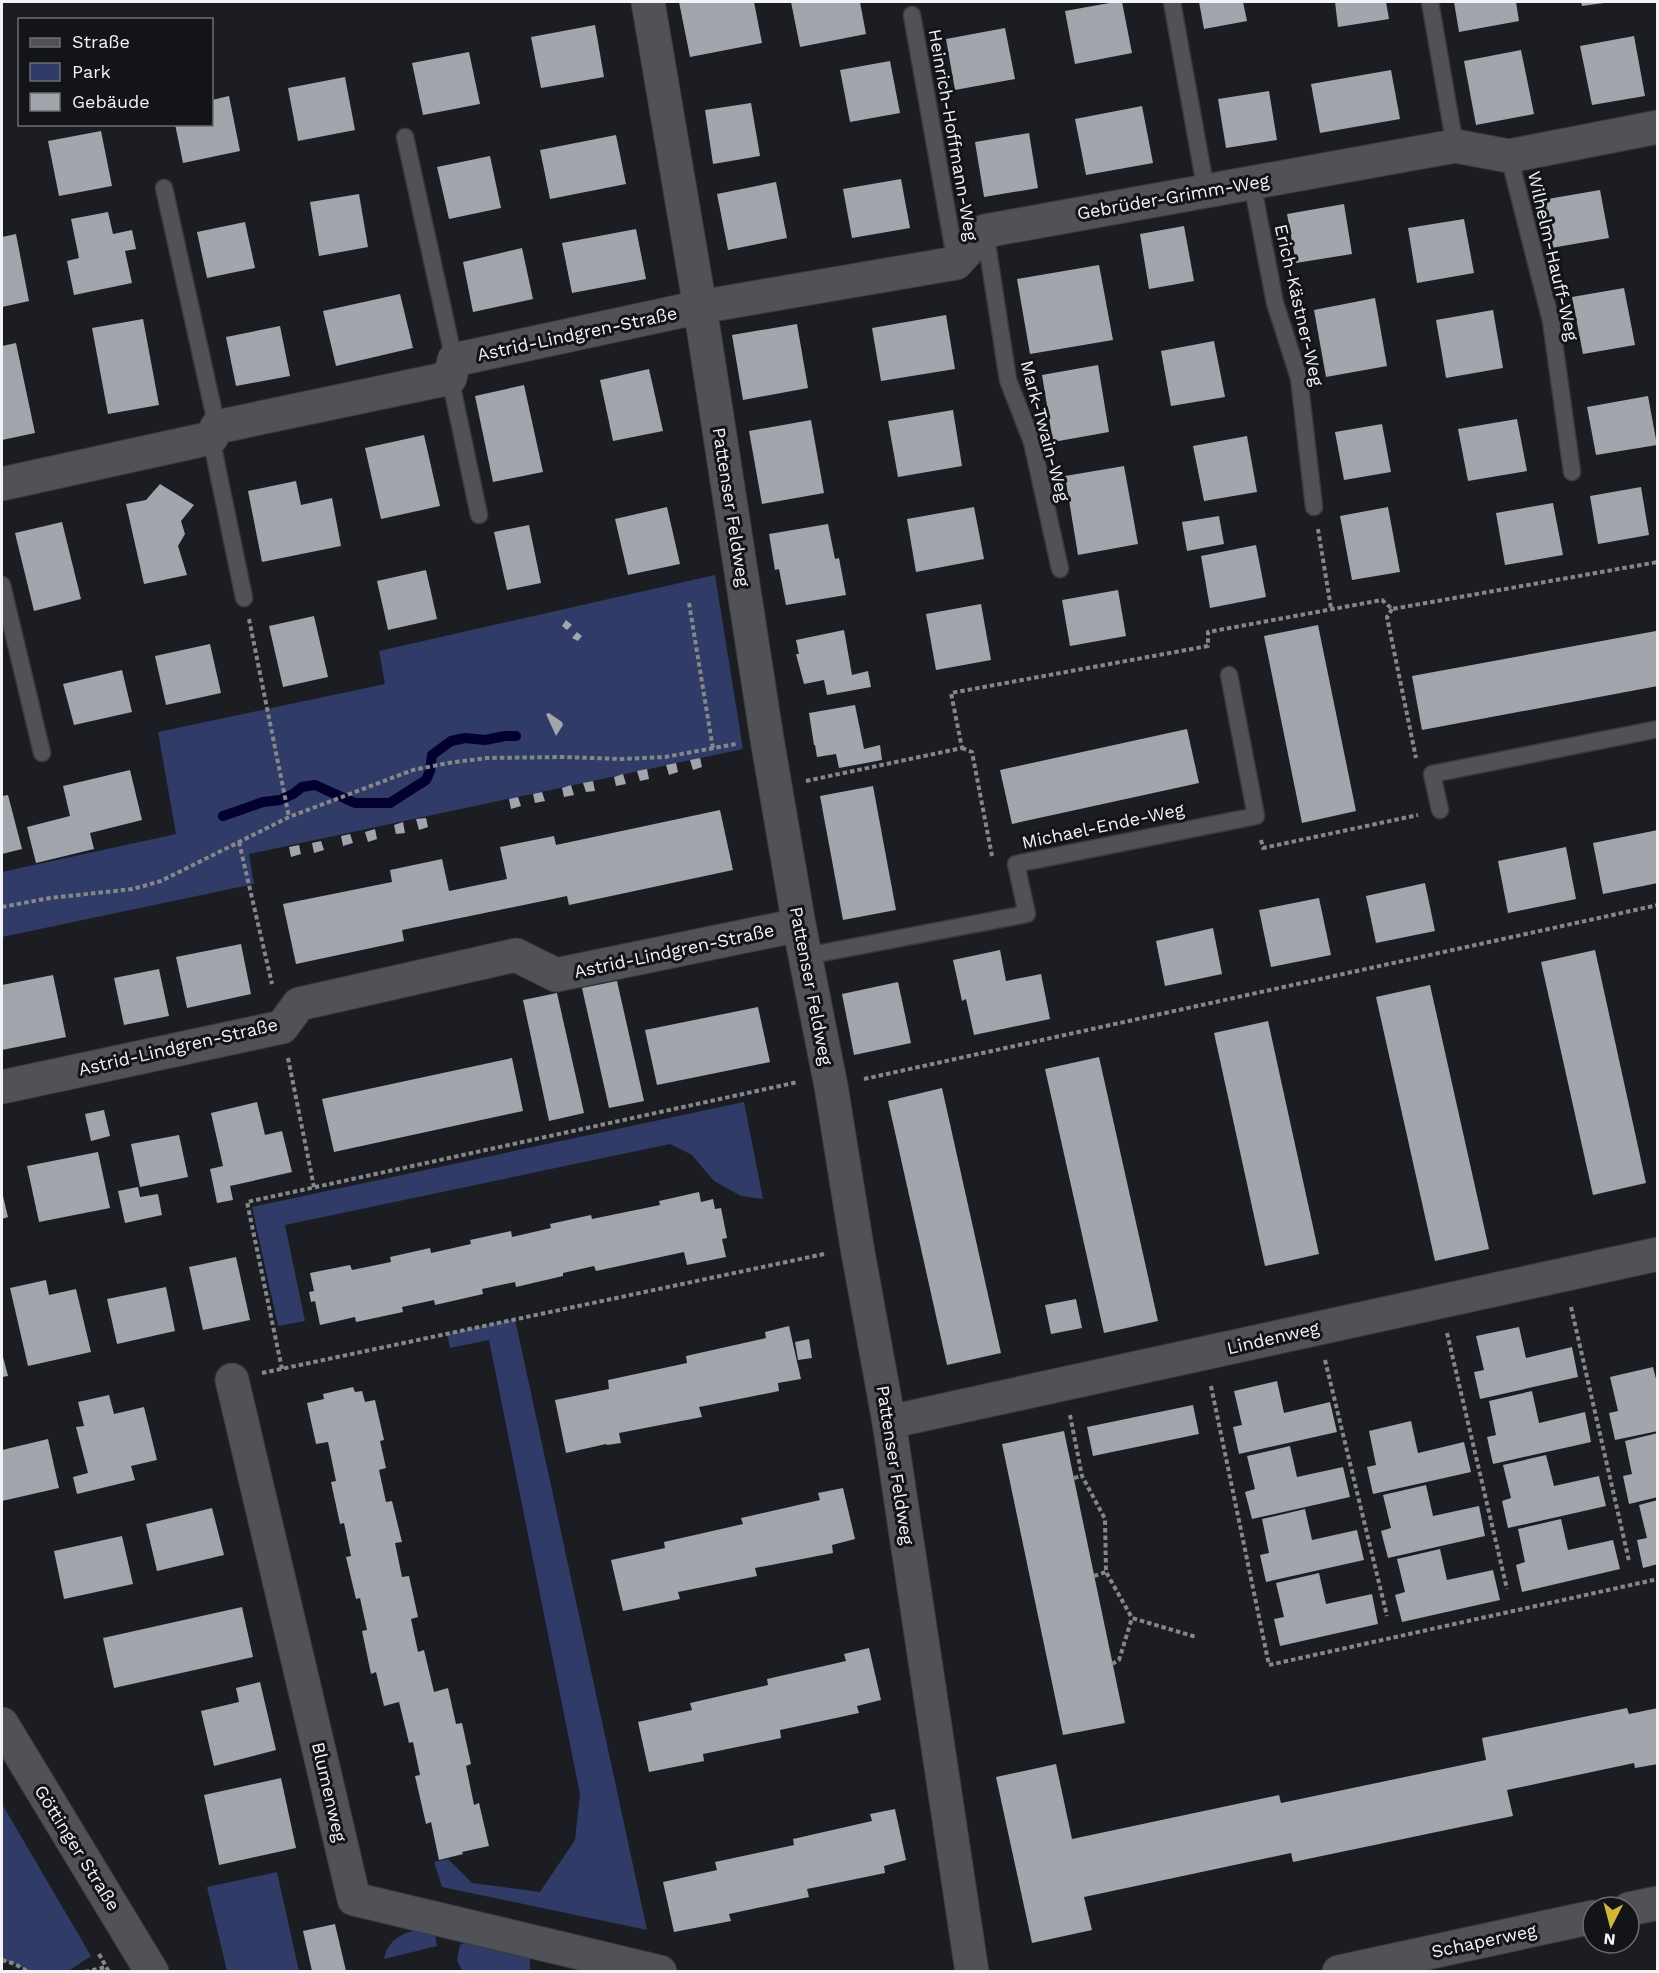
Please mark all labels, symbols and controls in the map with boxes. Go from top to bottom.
legend [18,18,213,126]
street label: Heinrich-Hoffmann-Weg [925,27,983,243]
text: Straße [72,31,130,52]
text: Park [72,61,111,82]
text: Gebäude [72,91,150,112]
street label: Gebrüder-Grimm-Weg [1075,169,1271,224]
street label: Wilhelm-Hauff-Weg [1524,169,1583,343]
street label: Erich-Kästner-Weg [1271,222,1328,388]
street label: Astrid-Lindgren-Straße [475,302,679,365]
street label: Mark-Twain-Weg [1017,358,1075,504]
street label: Pattenser Feldweg [709,426,755,589]
street label: Michael-Ende-Weg [1020,798,1186,853]
street label: Pattenser Feldweg [786,905,837,1067]
street label: Astrid-Lindgren-Straße [572,919,776,982]
street label: Astrid-Lindgren-Straße [76,1013,280,1080]
street label: Lindenweg [1225,1317,1321,1358]
street label: Pattenser Feldweg [873,1384,919,1547]
street label: Blumenweg [308,1740,351,1844]
street label: Göttinger Straße [30,1781,125,1915]
north arrow [1581,1895,1641,1955]
street label: Schaperweg [1430,1919,1539,1962]
text: N [1603,1929,1616,1949]

